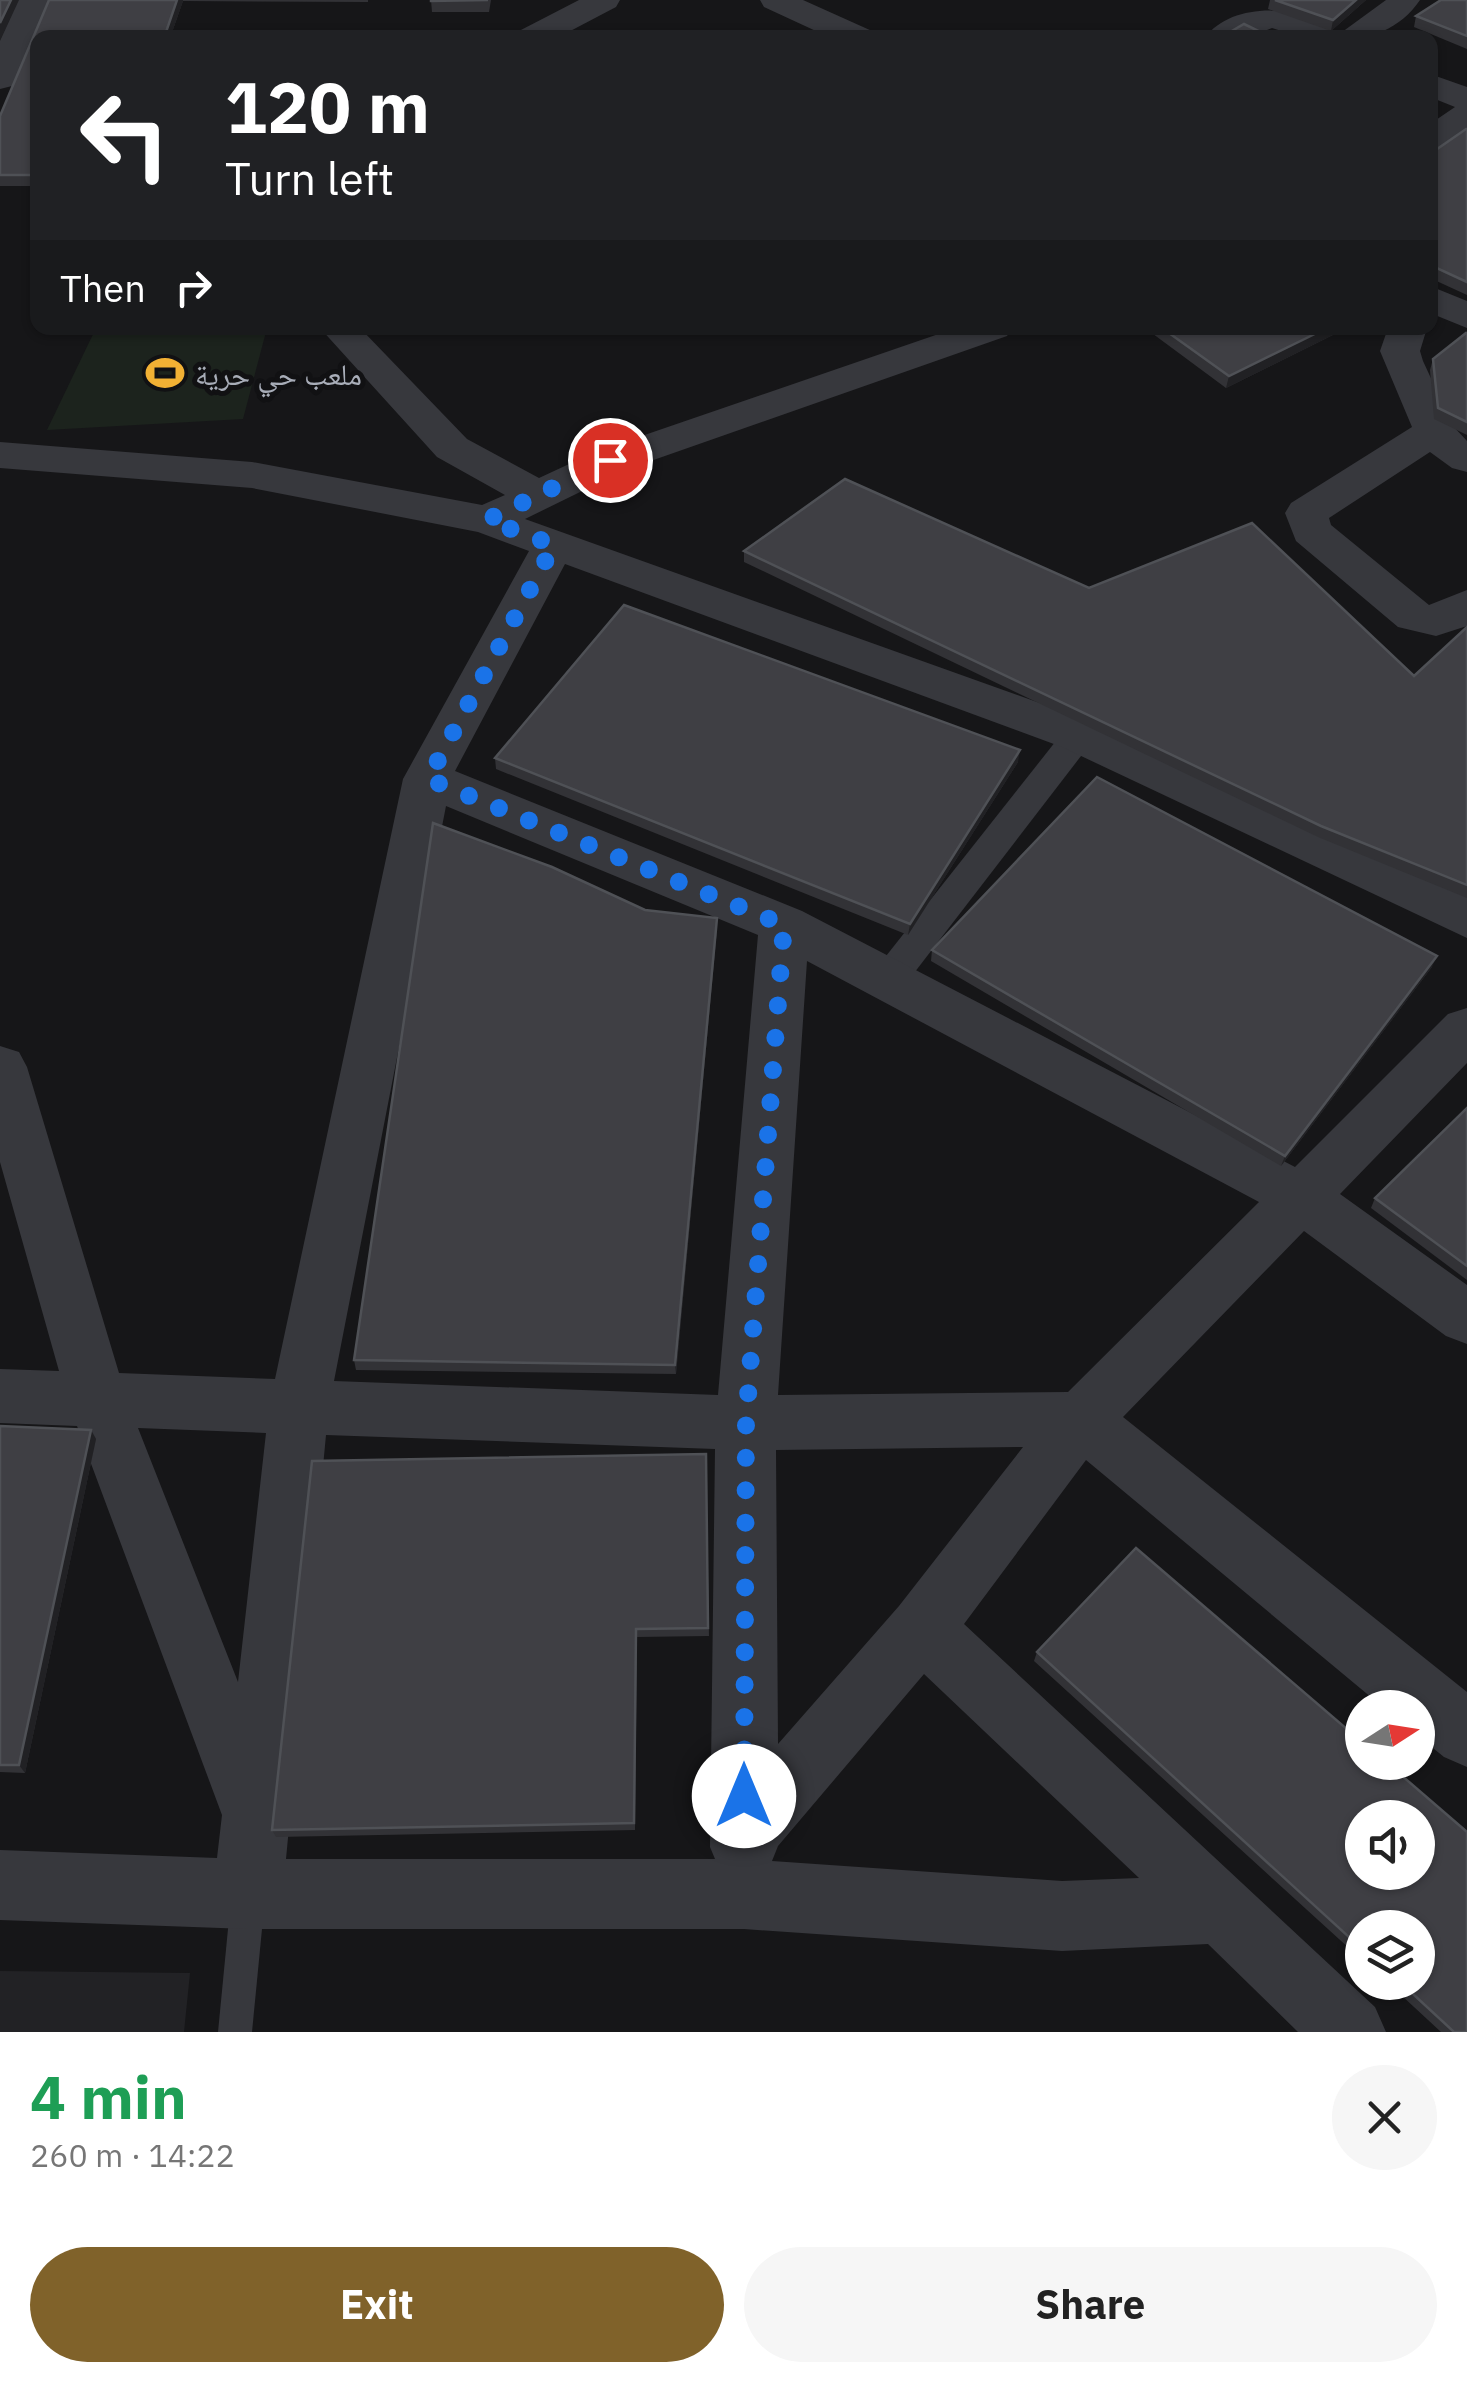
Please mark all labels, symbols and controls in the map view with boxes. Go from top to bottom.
text: 120 m [225,61,430,152]
icon: left [60,70,190,200]
text: Turn left [225,149,394,207]
icon: right [166,260,221,315]
text: Then [60,263,146,312]
sports icon: ملعب حي حرية [144,352,186,394]
place label: ملعب حي حرية [195,354,362,398]
pin [568,418,653,503]
icon: arrive [583,433,638,488]
north arrow [1345,1690,1435,1780]
map controls [1345,1690,1435,2000]
position arrow [692,1744,796,1848]
button: sound [1345,1800,1435,1890]
button: layers [1345,1910,1435,2000]
text: 4 min [30,2057,187,2136]
button: close [1332,2065,1437,2170]
text: 260 m · 14:22 [30,2134,235,2176]
button: Exit [30,2247,724,2362]
button: Share [744,2247,1437,2362]

